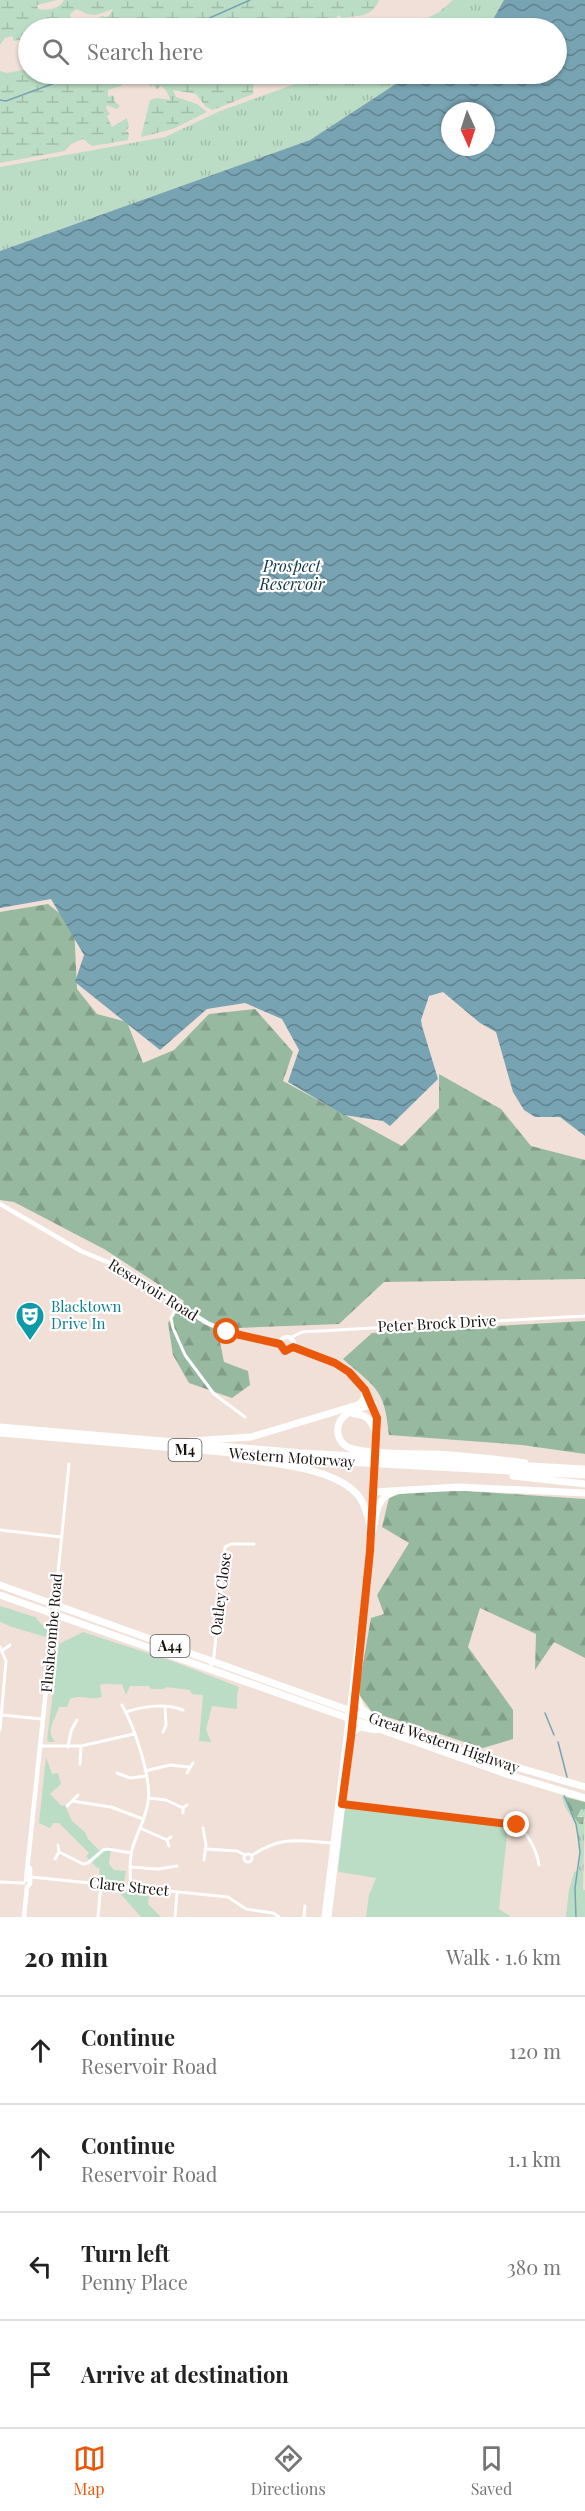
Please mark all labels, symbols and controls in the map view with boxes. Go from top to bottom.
search box [18,18,567,84]
icon: search [39,35,72,68]
text: Search here [87,36,203,66]
north arrow [441,102,495,156]
water label: Prospect Reservoir [258,555,326,594]
street label: Reservoir Road [105,1254,202,1325]
place label: Blacktown Drive In [51,1296,121,1333]
theatre icon: Blacktown Drive In [14,1300,46,1342]
street label: Peter Brock Drive [377,1310,497,1336]
route start [213,1318,239,1344]
road number: M4 [168,1439,201,1461]
street label: Western Motorway [227,1443,356,1471]
street label: Oatley Close [205,1551,235,1636]
street label: Flushcombe Road [36,1572,66,1693]
road number: A44 [150,1635,190,1657]
street label: Great Western Highway [366,1707,523,1777]
route end [503,1811,529,1837]
street label: Clare Street [88,1872,171,1900]
text: 20 min [24,1939,108,1974]
text: Walk · 1.6 km [446,1943,561,1970]
text: Continue [81,2022,175,2052]
icon: ahead [24,2034,57,2067]
text: 120 m [509,2037,561,2064]
text: Reservoir Road [81,2052,217,2079]
text: Continue [81,2130,175,2160]
icon: ahead [24,2142,57,2175]
text: 1.1 km [508,2145,561,2172]
text: Reservoir Road [81,2160,217,2187]
text: Turn left [81,2238,170,2268]
icon: left [24,2250,57,2283]
text: 380 m [507,2253,561,2280]
text: Penny Place [81,2268,188,2295]
icon: arrive [24,2358,57,2391]
text: Arrive at destination [81,2359,289,2389]
tab: Map [73,2442,106,2499]
tab: Directions [251,2442,326,2499]
tab: Saved [471,2442,512,2499]

